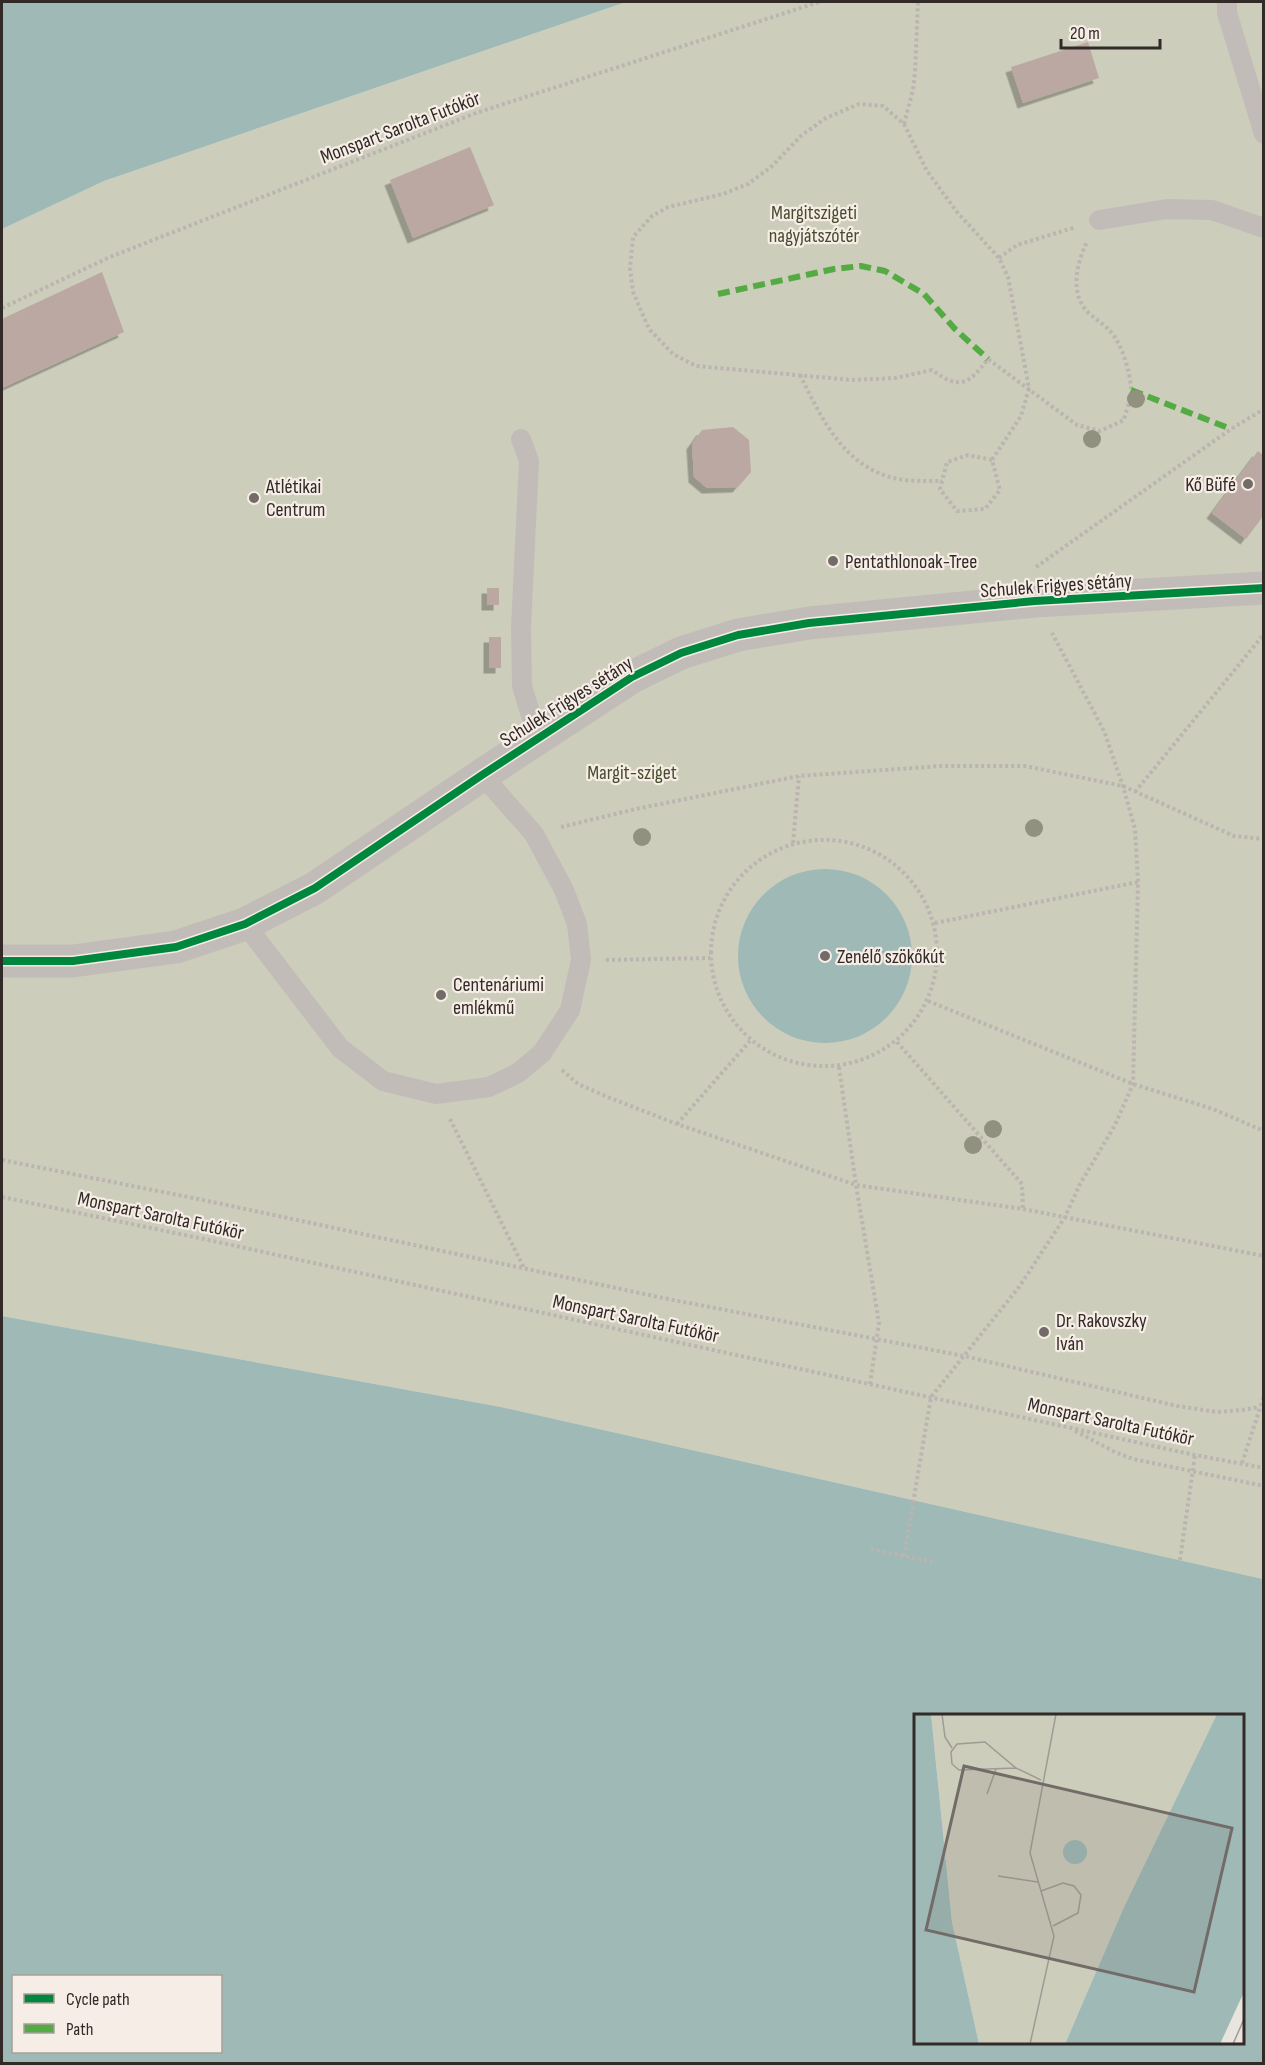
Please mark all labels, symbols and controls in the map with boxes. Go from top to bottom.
scale bar [1061,12,1160,50]
text: 20 m [1070,23,1100,44]
street label: Monspart Sarolta Futókör [317,86,484,169]
park label: Margitszigeti nagyjátszótér [769,201,860,248]
place label: Kő Büfé [1185,473,1236,497]
place label: Atlétikai Centrum [265,475,325,522]
marker: Kő Büfé [1241,477,1255,491]
marker: Atlétikai Centrum [247,491,261,505]
place label: Pentathlonoak-Tree [845,550,977,574]
marker: Pentathlonoak-Tree [826,554,840,568]
street label: Schulek Frigyes sétány [980,569,1133,603]
street label: Schulek Frigyes sétány [496,651,637,752]
park label: Margit-sziget [587,761,677,785]
place label: Zenélő szökőkút [837,945,945,969]
marker: Zenélő szökőkút [818,949,832,963]
place label: Centenáriumi emlékmű [453,973,544,1020]
marker: Centenáriumi emlékmű [434,988,448,1002]
street label: Monspart Sarolta Futókör [76,1187,246,1245]
street label: Monspart Sarolta Futókör [551,1290,721,1348]
place label: Dr. Rakovszky Iván [1056,1309,1147,1356]
marker: Dr. Rakovszky Iván [1037,1325,1051,1339]
street label: Monspart Sarolta Futókör [1026,1393,1196,1451]
inset map [914,1714,1244,2044]
legend [12,1975,222,2053]
text: Cycle path [66,1989,130,2010]
text: Path [66,2019,94,2040]

